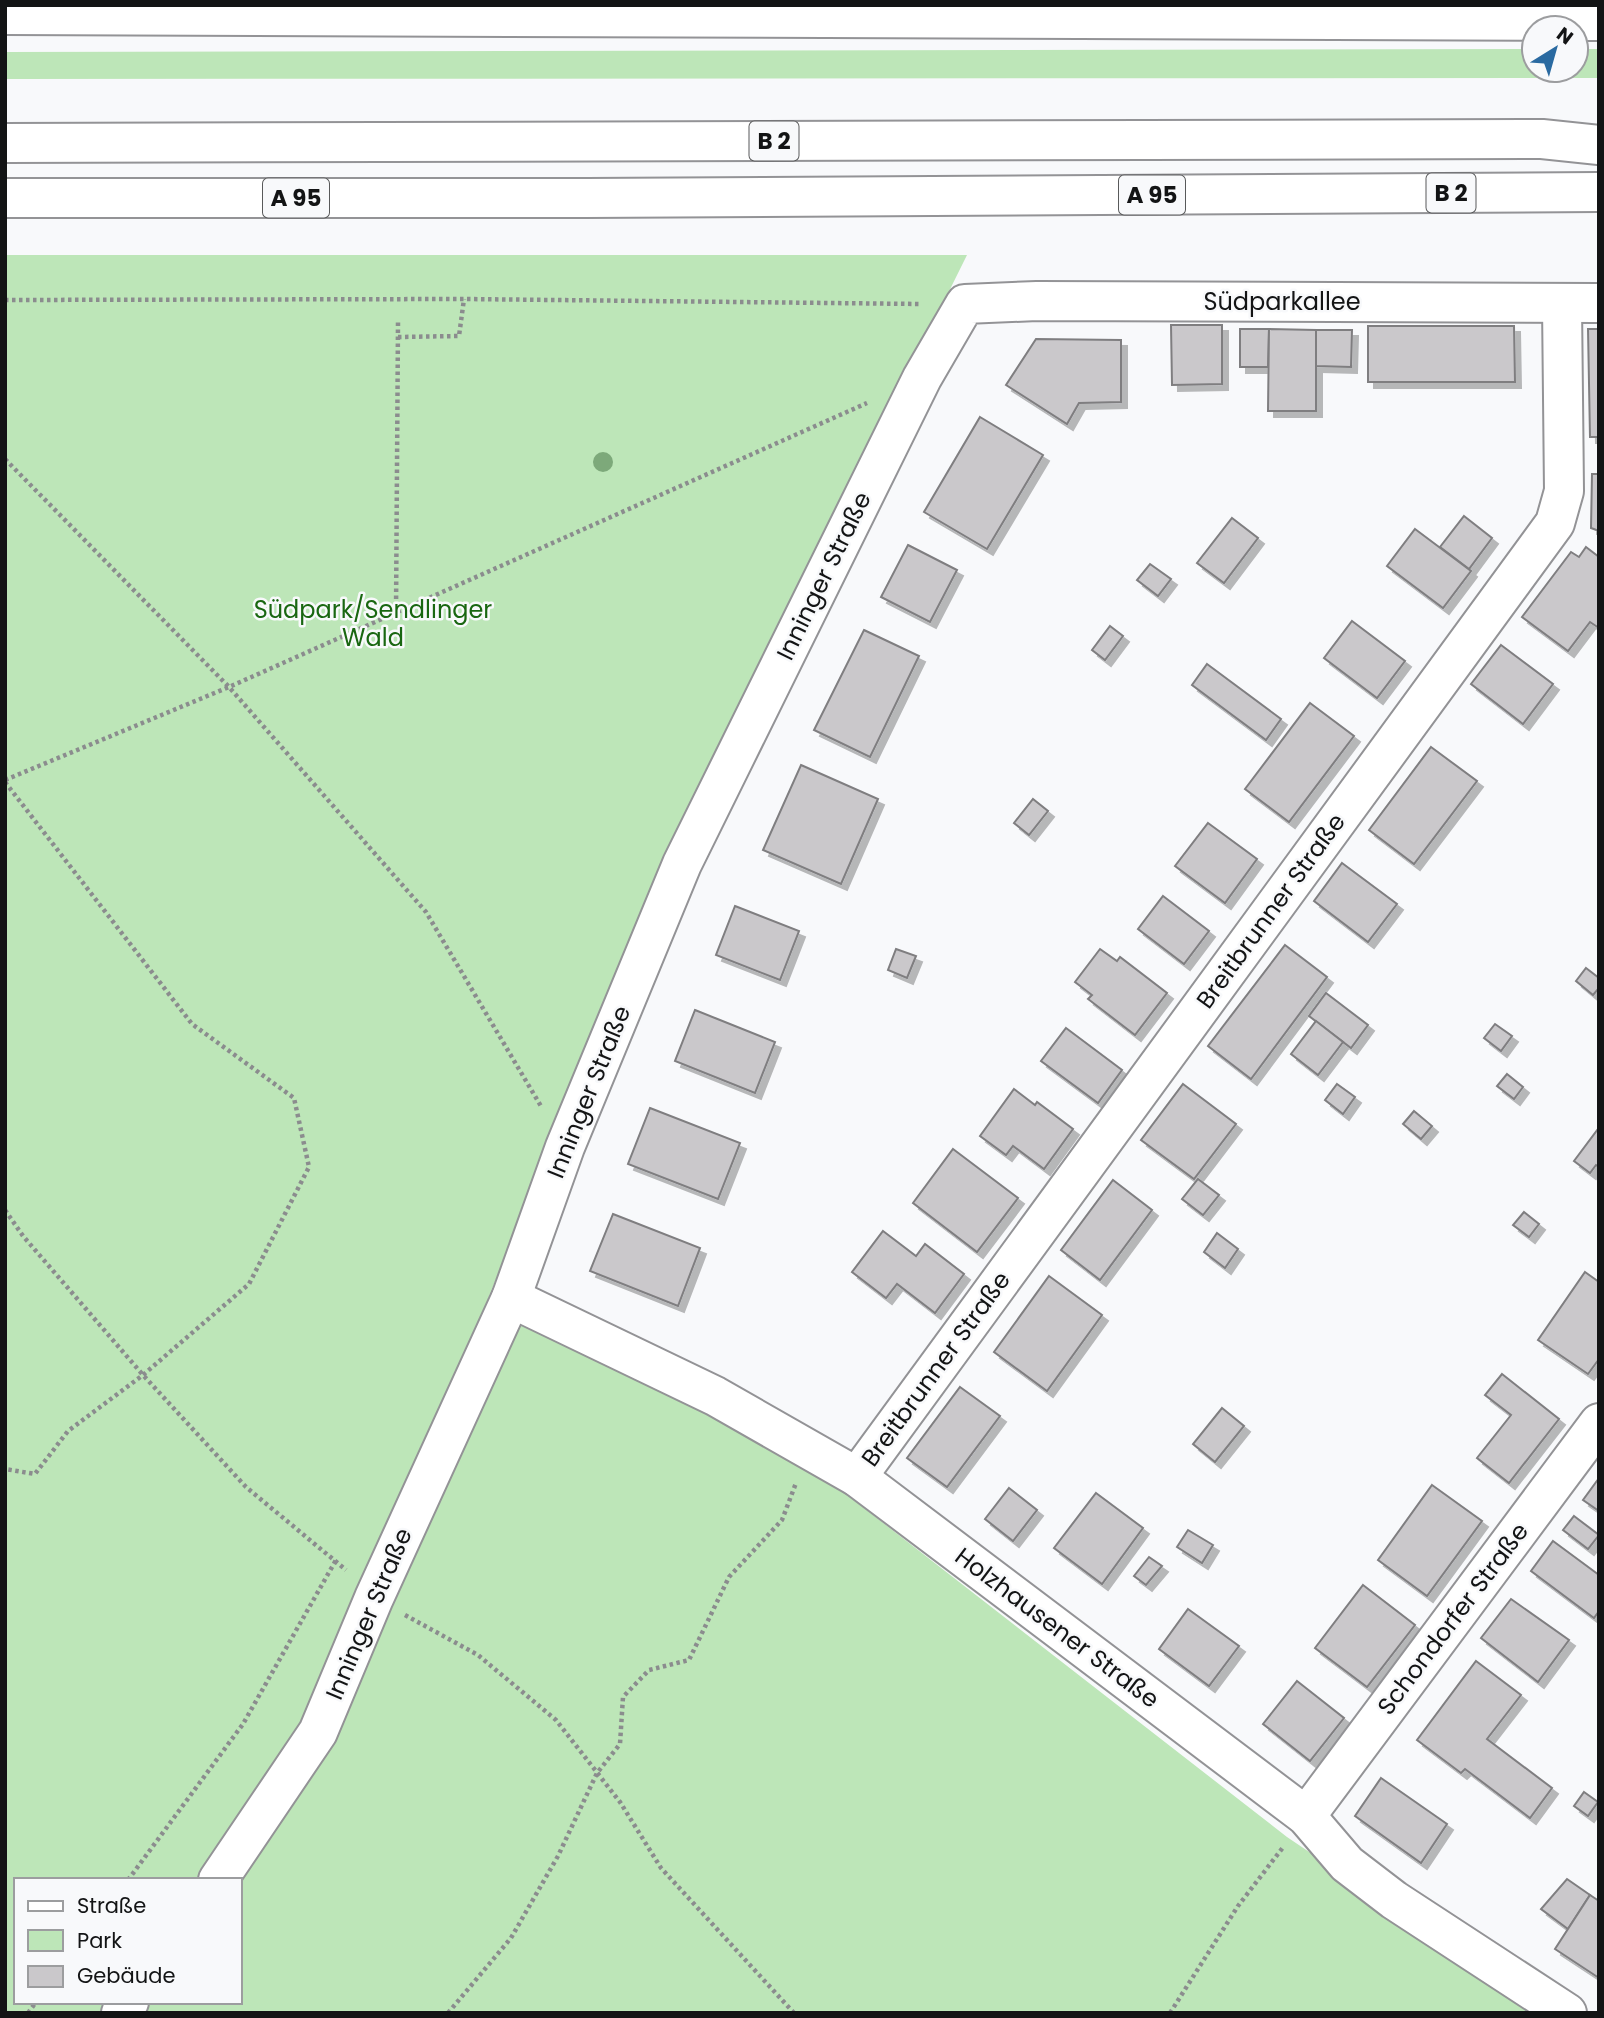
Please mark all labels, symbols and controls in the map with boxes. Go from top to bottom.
north arrow [1520,14,1590,84]
text: N [1551,21,1579,51]
road number: B 2 [750,122,798,160]
road number: B 2 [1426,174,1476,212]
road number: A 95 [1119,176,1185,214]
road number: A 95 [263,178,329,218]
street label: Südparkallee [1203,285,1361,318]
street label: Inninger Straße [768,486,879,666]
park label: Südpark/Sendlinger Wald [254,593,492,654]
street label: Breitbrunner Straße [1189,806,1353,1015]
street label: Inninger Straße [539,1001,638,1183]
street label: Breitbrunner Straße [854,1264,1018,1473]
street label: Schondorfer Straße [1369,1516,1536,1722]
street label: Inninger Straße [317,1523,420,1705]
street label: Holzhausener Straße [948,1540,1166,1715]
legend [14,1878,242,2004]
text: Straße [77,1891,146,1920]
text: Park [77,1926,122,1955]
text: Gebäude [77,1961,175,1990]

